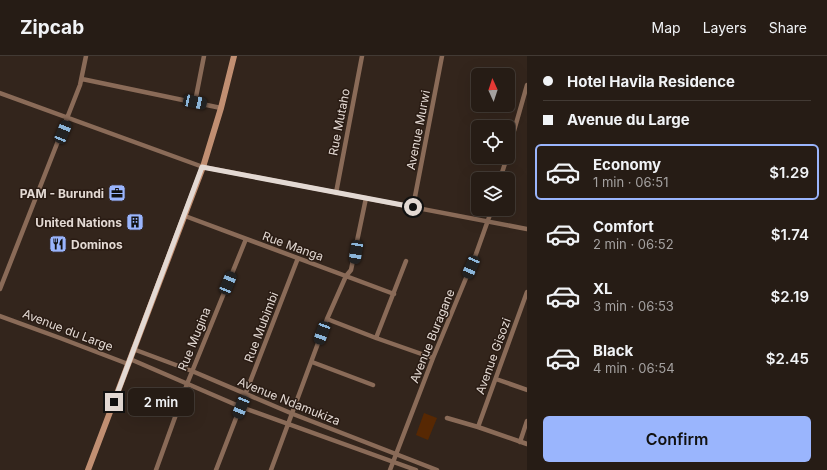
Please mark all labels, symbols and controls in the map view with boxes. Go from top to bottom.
text: Zipcab [20,16,84,39]
text: Map [652,19,681,36]
text: Layers [703,19,747,36]
text: Share [769,19,807,36]
north arrow [471,68,515,112]
map controls [471,68,515,216]
text: Hotel Havila Residence [567,72,735,91]
street label: Rue Mutaho [325,87,353,157]
street label: Avenue Murwi [403,89,433,171]
car [182,94,208,110]
text: Avenue du Large [567,110,690,129]
car [53,119,73,145]
button: locate [471,120,515,164]
icon: car [545,154,581,190]
text: Economy [593,155,661,174]
text: $1.29 [769,163,809,182]
button: layers [471,172,515,216]
text: 1 min · 06:51 [593,174,668,190]
office icon: PAM - Burundi [107,183,127,203]
place label: PAM - Burundi [20,186,104,201]
route start [404,198,422,216]
building icon: United Nations [125,212,145,232]
place label: United Nations [35,215,122,230]
icon: car [545,216,581,252]
text: Comfort [593,217,654,236]
text: $1.74 [771,225,809,244]
street label: Rue Manga [260,228,326,264]
restaurant icon: Dominos [48,234,68,254]
text: 2 min · 06:52 [593,236,674,252]
place label: Dominos [71,237,123,252]
car [348,239,364,265]
car [461,254,481,280]
car [218,270,238,296]
icon: car [545,278,581,314]
text: XL [593,279,613,298]
street label: Avenue Buragane [406,287,458,385]
text: $2.19 [771,287,809,306]
street label: Rue Mubimbi [241,290,281,364]
text: 3 min · 06:53 [593,298,674,314]
street label: Rue Mugina [174,305,214,373]
street label: Avenue du Large [21,306,115,354]
street label: Avenue Gisozi [472,316,514,396]
car [312,320,332,346]
icon: car [545,340,581,376]
text: Black [593,341,633,360]
text: $2.45 [766,349,809,368]
text: 4 min · 06:54 [593,360,675,376]
street label: Avenue Ndamukiza [236,374,342,428]
callout: 2 min [128,388,194,416]
route end [105,393,123,411]
text: 2 min [144,394,178,410]
car [231,394,251,420]
button: Confirm [543,416,811,462]

